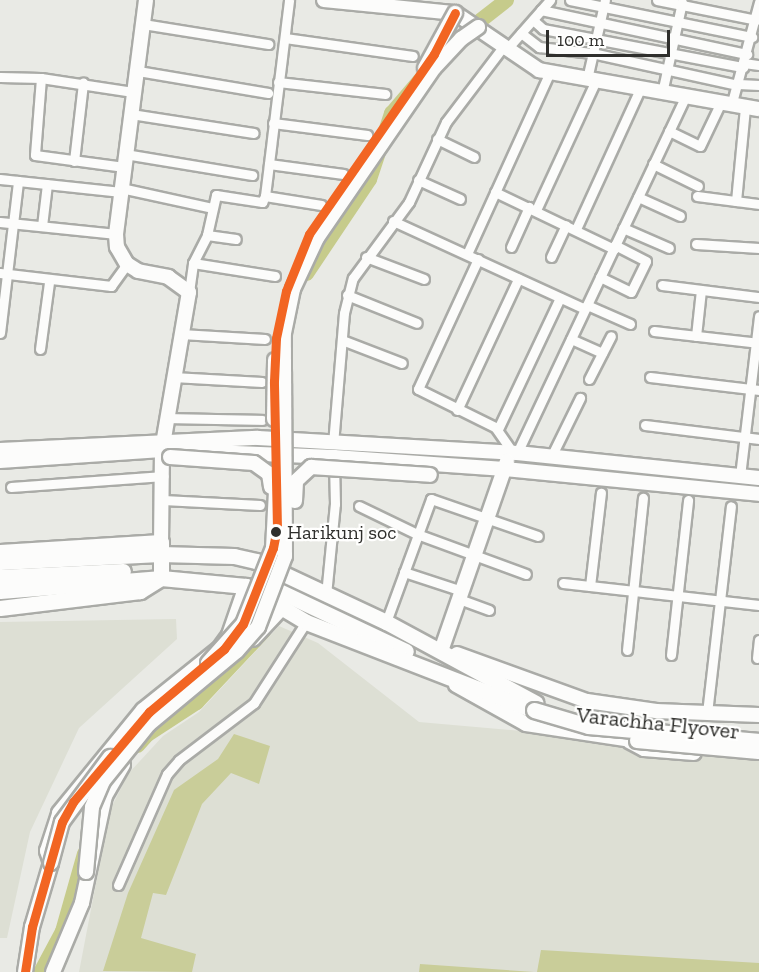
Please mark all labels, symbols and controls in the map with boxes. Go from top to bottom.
scale bar [549,18,674,56]
text: 100 m [557,29,604,51]
place label: Harikunj soc [287,520,396,544]
marker: Harikunj soc [270,526,282,538]
street label: Varachha Flyover [575,701,741,745]

